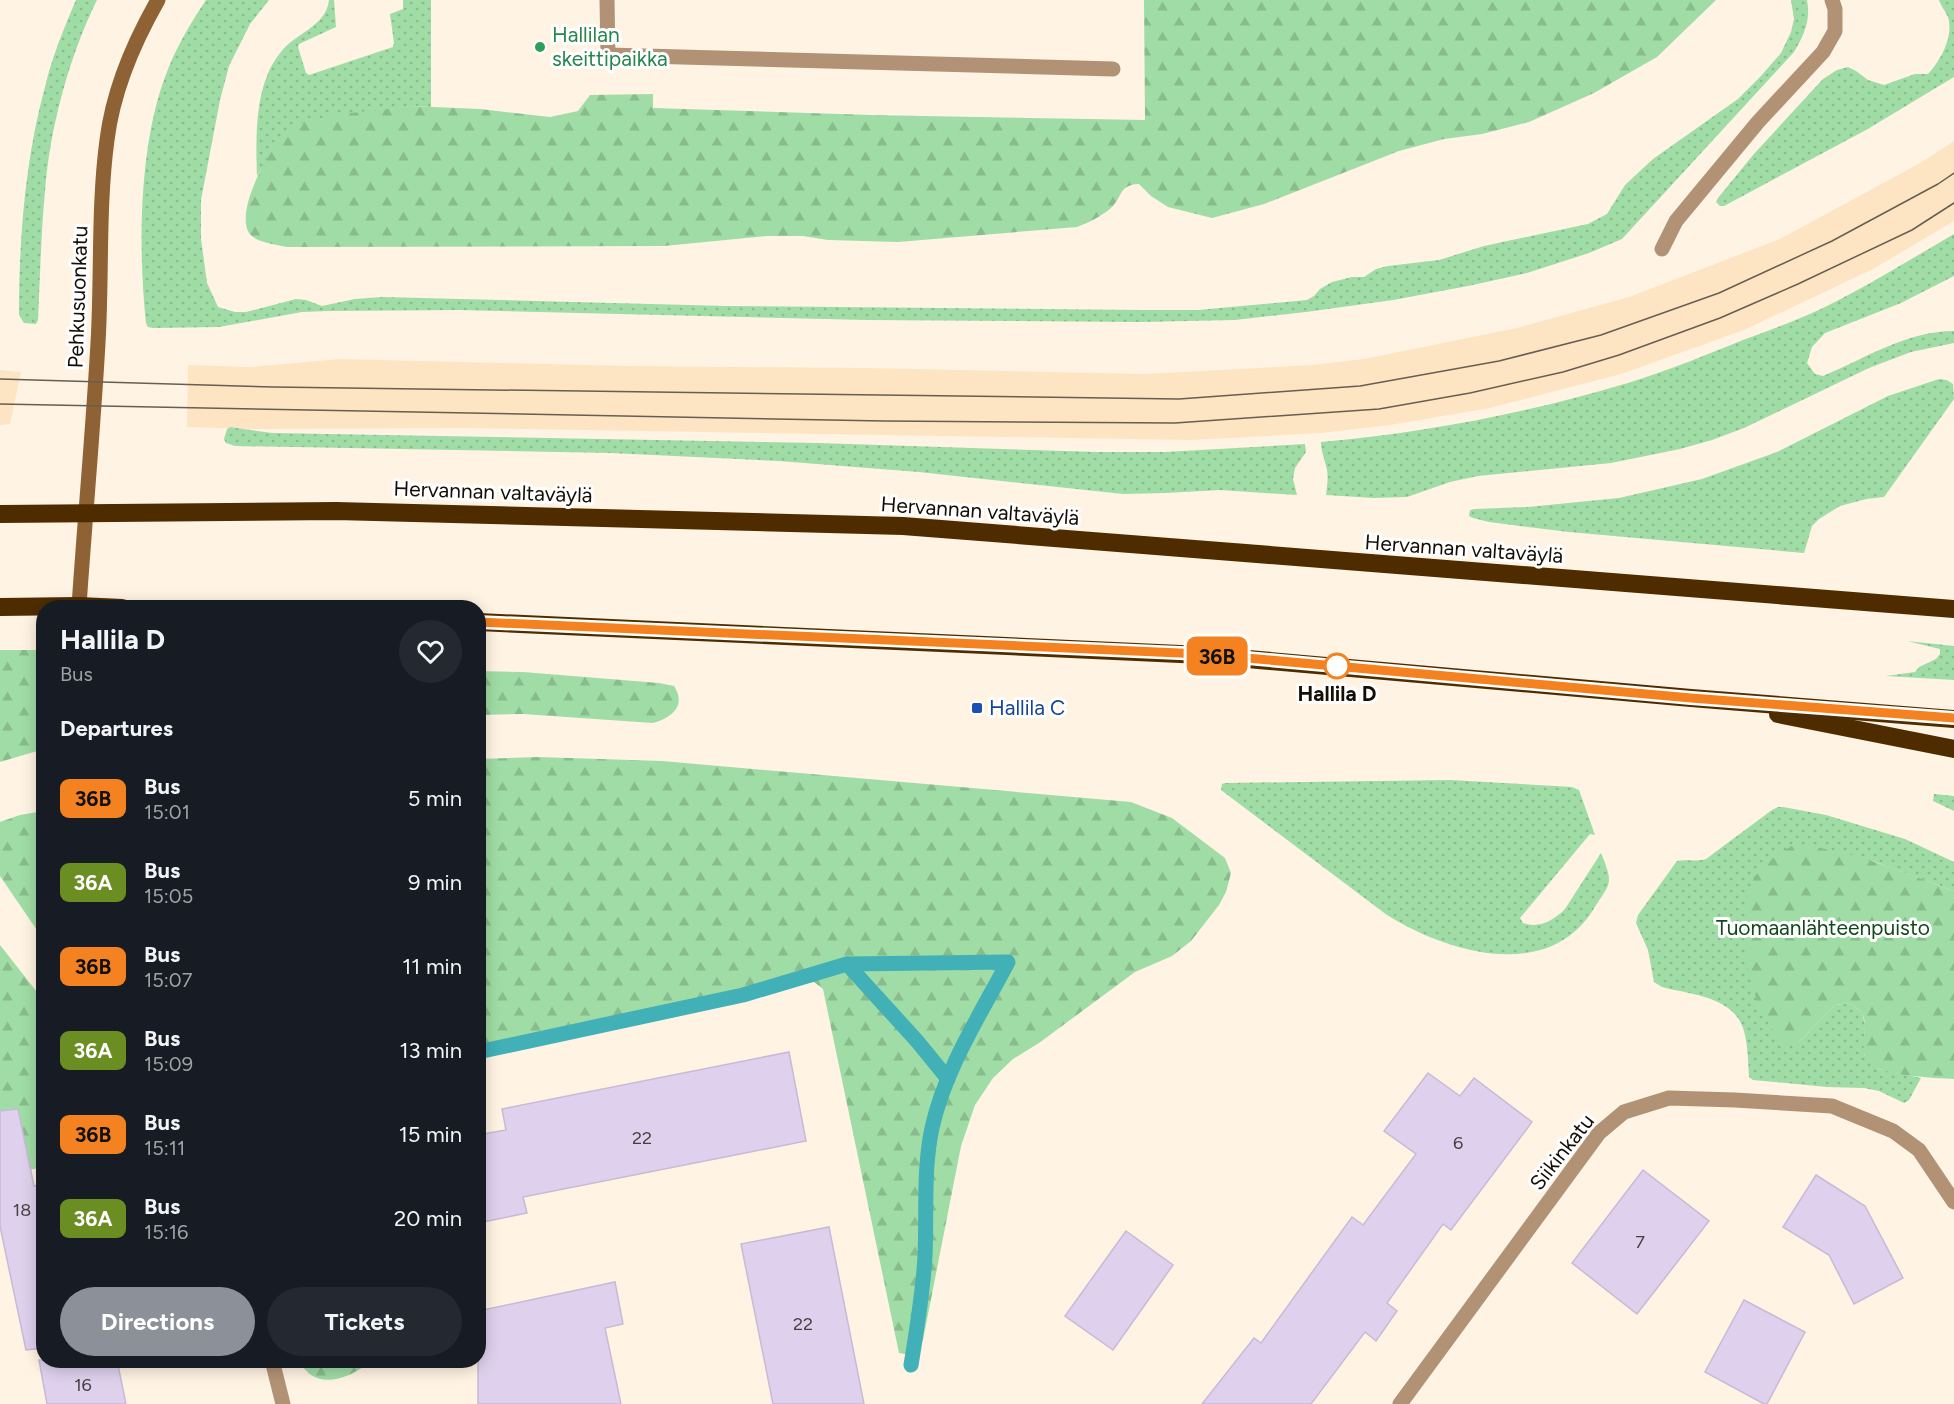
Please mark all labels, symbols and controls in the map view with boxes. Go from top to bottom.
place label: Hallilan skeittipaikka [552,22,668,71]
marker: Hallilan skeittipaikka [533,40,547,54]
street label: Pehkusuonkatu [63,225,92,369]
street label: Hervannan valtaväylä [393,476,593,507]
street label: Hervannan valtaväylä [880,491,1080,530]
street label: Hervannan valtaväylä [1364,529,1564,568]
button: heart [399,620,462,683]
text: Hallila D [60,622,165,656]
line badge: 36B [1182,636,1252,676]
text: 36B [1199,644,1235,669]
marker: Hallila D [1324,653,1350,679]
text: Bus [60,662,93,686]
place label: Hallila D [1298,681,1376,706]
place label: Hallila C [989,695,1065,720]
marker: Hallila C [970,701,984,715]
text: Departures [60,715,173,742]
text: Bus [144,773,180,800]
text: 5 min [408,785,462,812]
text: 36B [75,786,111,811]
text: 15:01 [144,800,190,824]
text: Bus [144,857,180,884]
text: 9 min [408,869,462,896]
text: 36A [74,870,112,895]
text: 15:05 [144,884,193,908]
park label: Tuomaanlähteenpuisto [1716,915,1930,940]
text: Bus [144,941,180,968]
text: 11 min [402,953,462,980]
text: 36B [75,954,111,979]
text: 15:07 [144,968,192,992]
text: Bus [144,1025,180,1052]
text: 13 min [399,1037,462,1064]
text: 36A [74,1038,112,1063]
text: 15:09 [144,1052,193,1076]
text: Bus [144,1109,180,1136]
street label: Siikinkatu [1524,1109,1599,1195]
text: 15 min [399,1121,462,1148]
text: 36B [75,1122,111,1147]
house number: 22 [632,1127,652,1149]
house number: 6 [1453,1132,1463,1154]
text: 15:11 [144,1136,185,1160]
text: Bus [144,1193,180,1220]
house number: 18 [13,1199,31,1221]
text: 20 min [394,1205,462,1232]
text: 36A [74,1206,112,1231]
text: 15:16 [144,1220,188,1244]
house number: 7 [1635,1231,1645,1253]
button: Directions [60,1287,255,1356]
button: Tickets [267,1287,462,1356]
house number: 22 [793,1313,813,1335]
house number: 16 [74,1374,92,1396]

